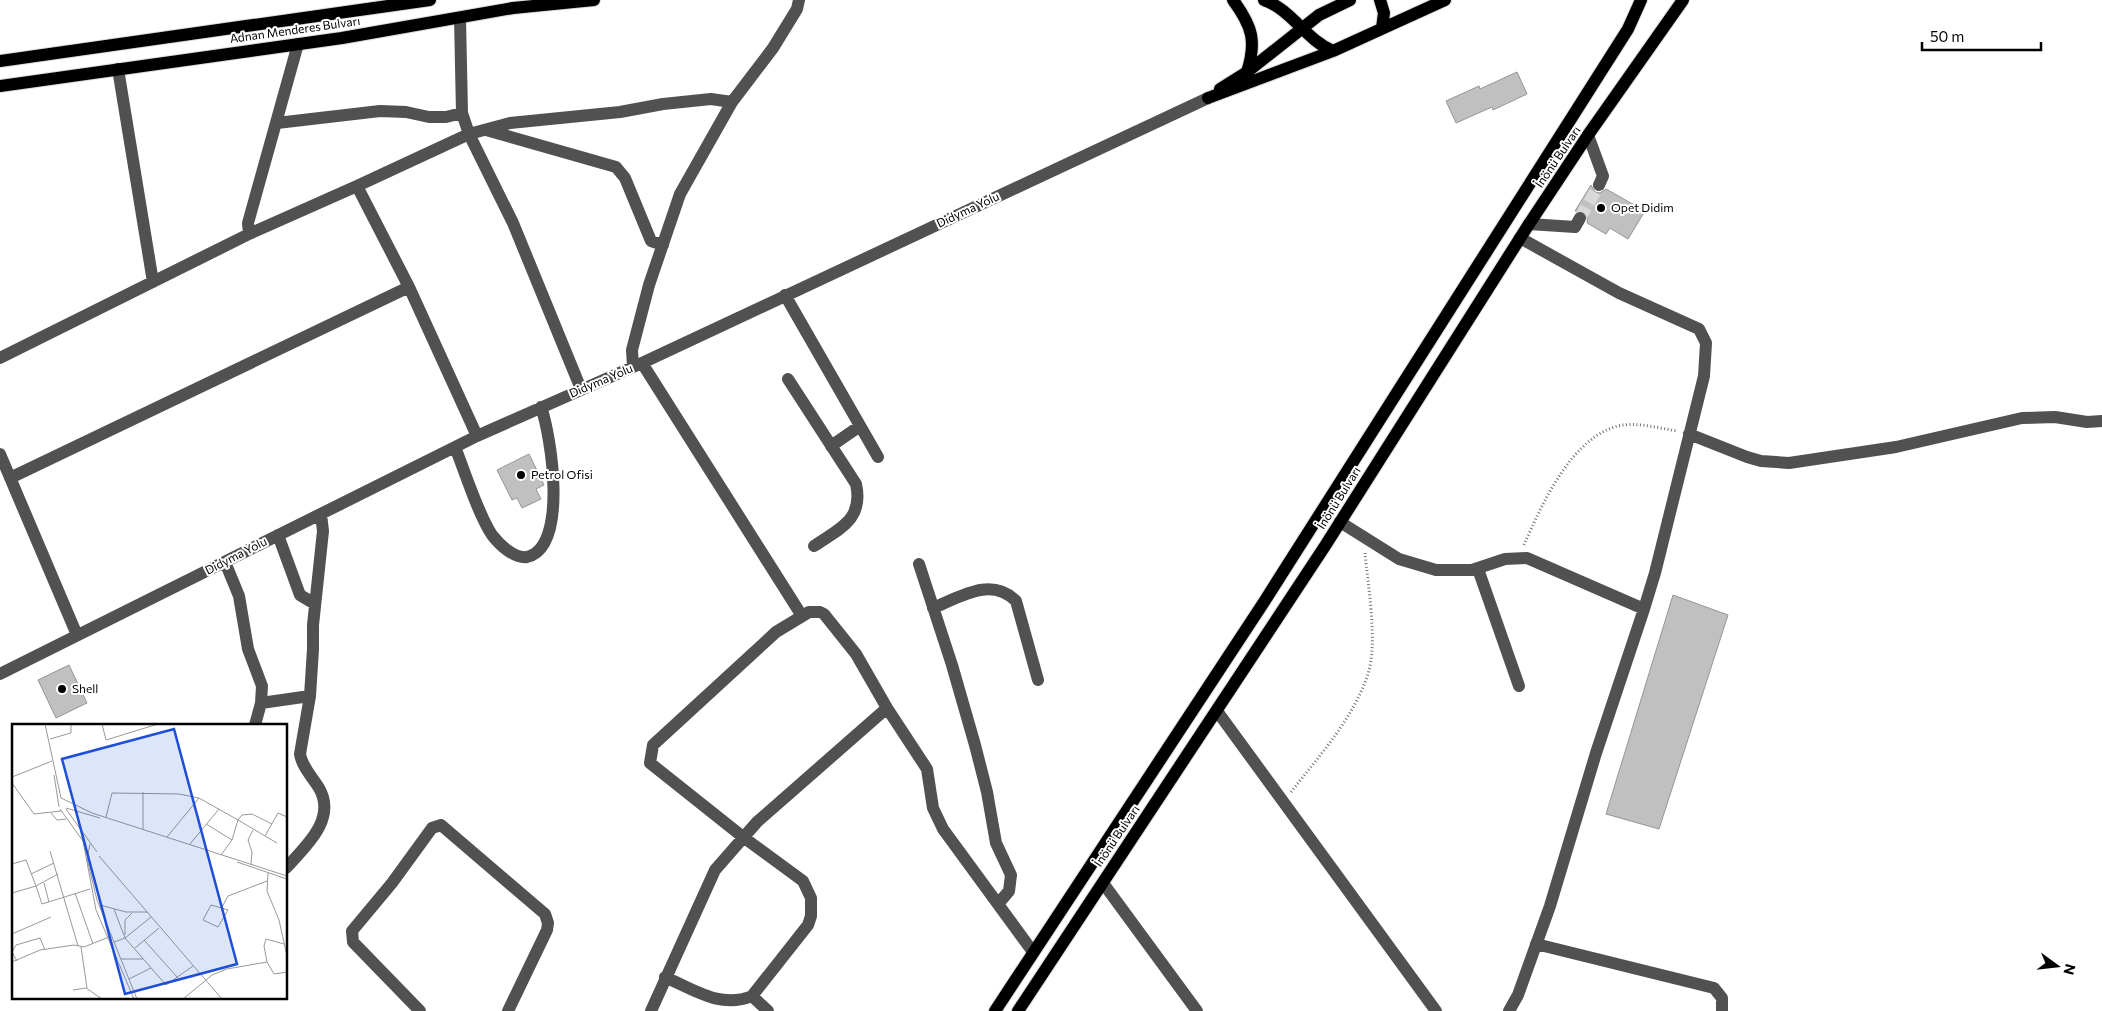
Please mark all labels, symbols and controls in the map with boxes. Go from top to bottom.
street label: Adnan Menderes Bulvarı [229,13,361,45]
scale bar [1922,20,2041,52]
text: 50 m [1930,27,1964,45]
street label: İnönü Bulvarı [1532,123,1583,190]
street label: Didyma Yolu [934,188,1001,230]
place label: Opet Didim [1611,200,1674,214]
marker: Opet Didim [1595,202,1607,214]
street label: Didyma Yolu [567,360,635,400]
street label: İnönü Bulvarı [1313,464,1363,531]
place label: Petrol Ofisi [531,467,593,481]
marker: Petrol Ofisi [515,469,527,481]
street label: Didyma Yolu [202,533,269,577]
place label: Shell [72,681,98,695]
marker: Shell [56,683,68,695]
inset map [12,724,288,998]
street label: İnönü Bulvarı [1091,802,1142,869]
north arrow [2032,941,2082,991]
text: N [2060,962,2080,977]

